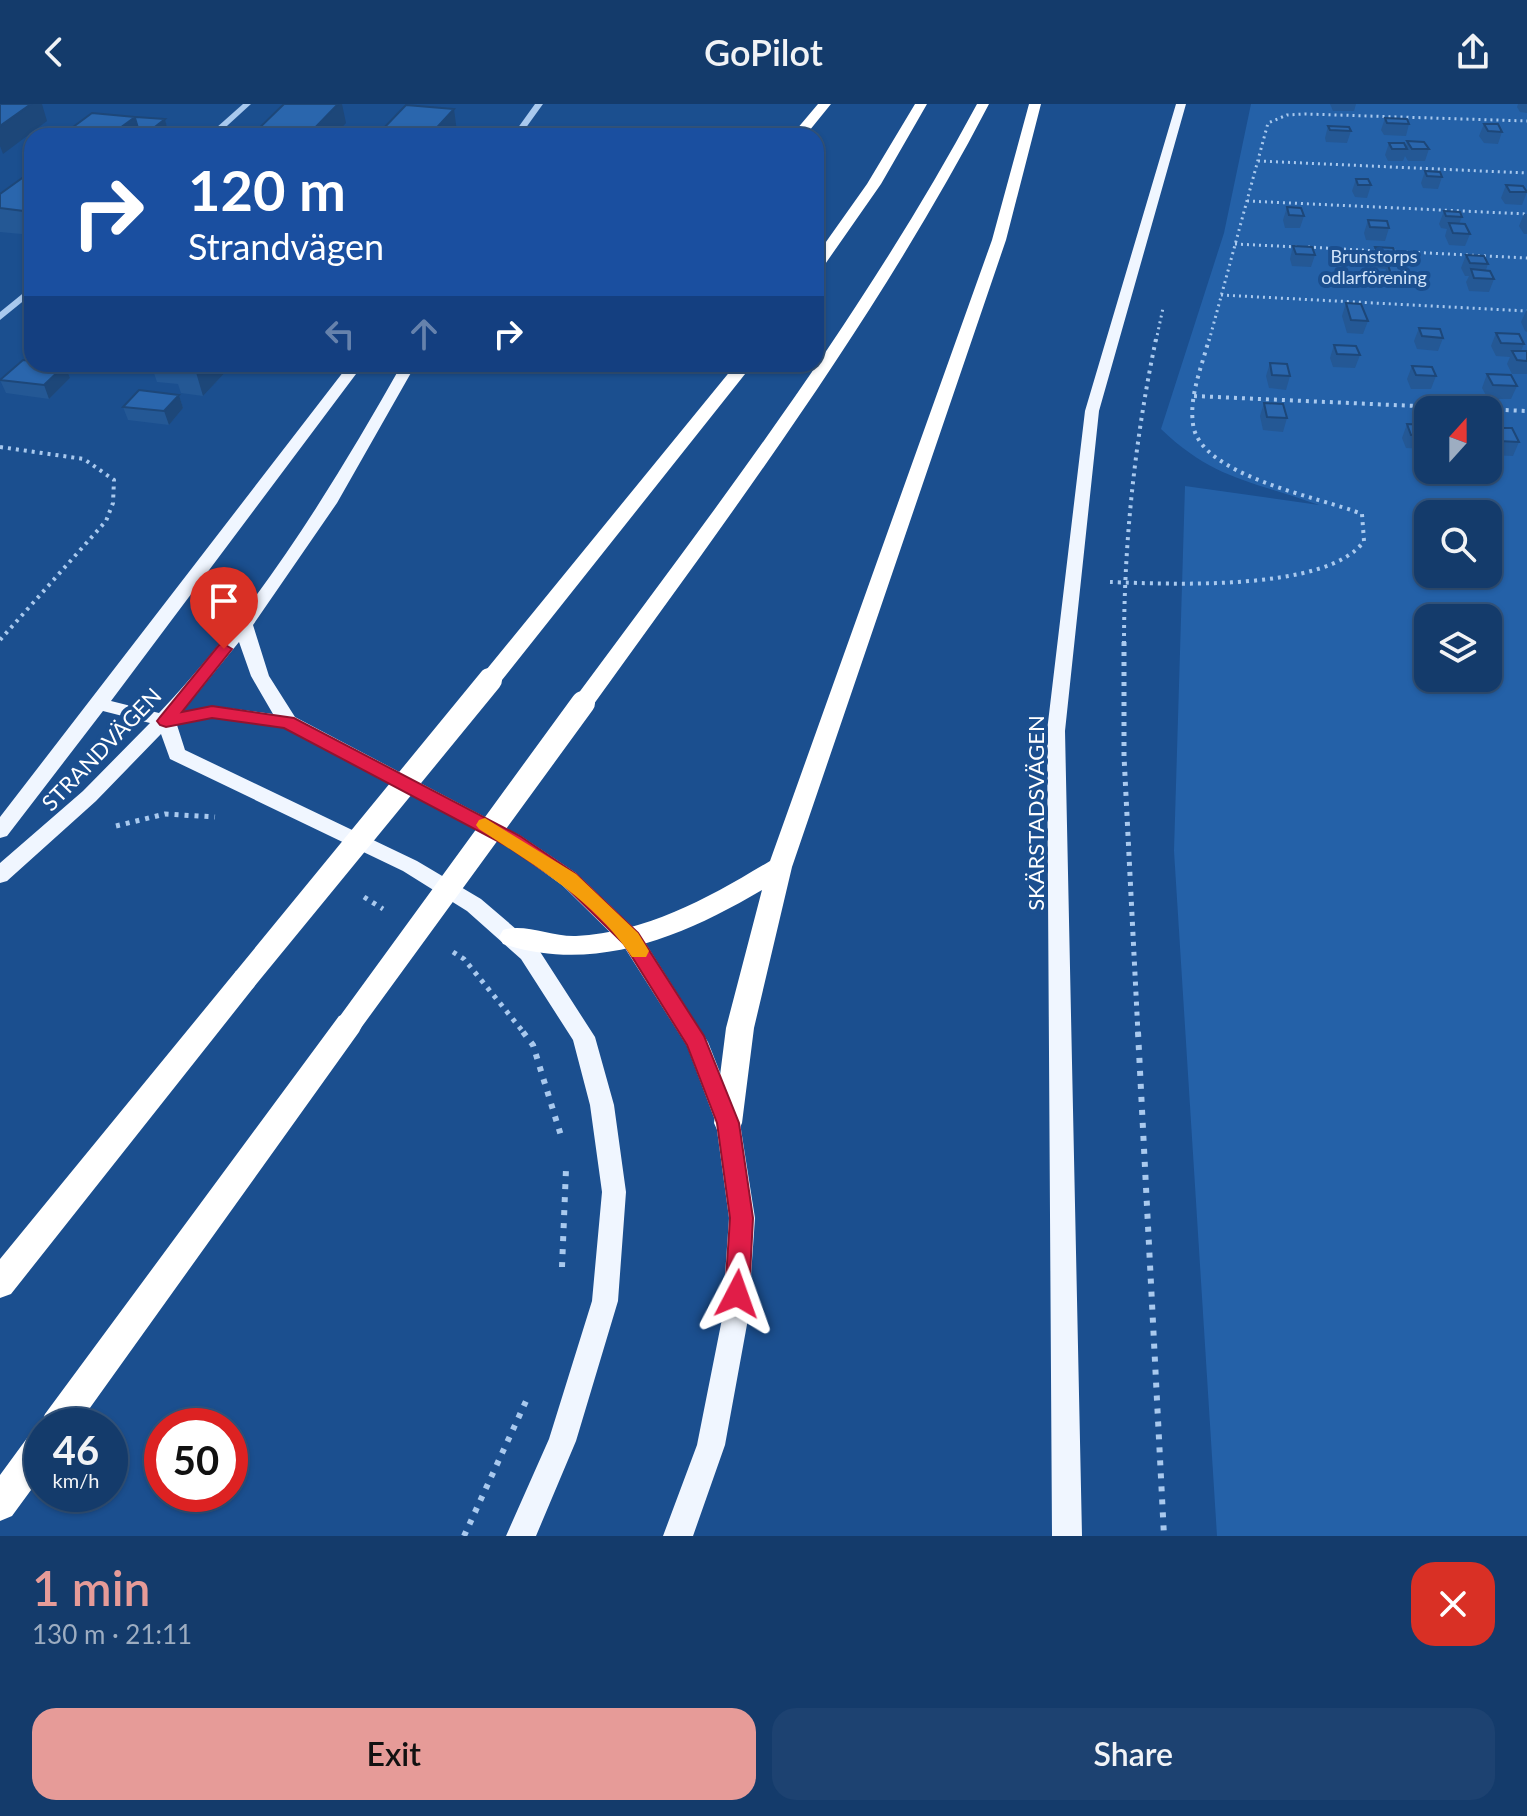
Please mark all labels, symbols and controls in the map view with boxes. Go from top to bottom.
icon: back [32,30,76,74]
text: GoPilot [704,30,823,74]
icon: share [1451,30,1495,74]
text: 120 m [188,156,346,223]
icon: right [56,160,160,264]
text: Strandvägen [188,224,384,268]
park label: Brunstorps odlarförening [1321,245,1427,288]
icon: left [318,312,362,356]
icon: ahead [402,312,446,356]
icon: right [486,312,530,356]
north arrow [1414,396,1502,484]
map controls [1414,396,1502,692]
button: search [1414,500,1502,588]
pin [190,567,258,649]
icon: arrive [202,579,246,623]
button: layers [1414,604,1502,692]
street label: STRANDVÄGEN [36,682,166,816]
street label: SKÄRSTADSVÄGEN [1022,715,1049,911]
position arrow [695,1252,779,1336]
speed limit sign: 50 [144,1408,248,1512]
text: 46 [53,1426,99,1474]
text: km/h [53,1468,99,1492]
text: 1 min [32,1559,150,1616]
button: close [1411,1562,1495,1646]
text: 130 m · 21:11 [32,1618,192,1650]
button: Exit [32,1708,756,1800]
button: Share [772,1708,1495,1800]

